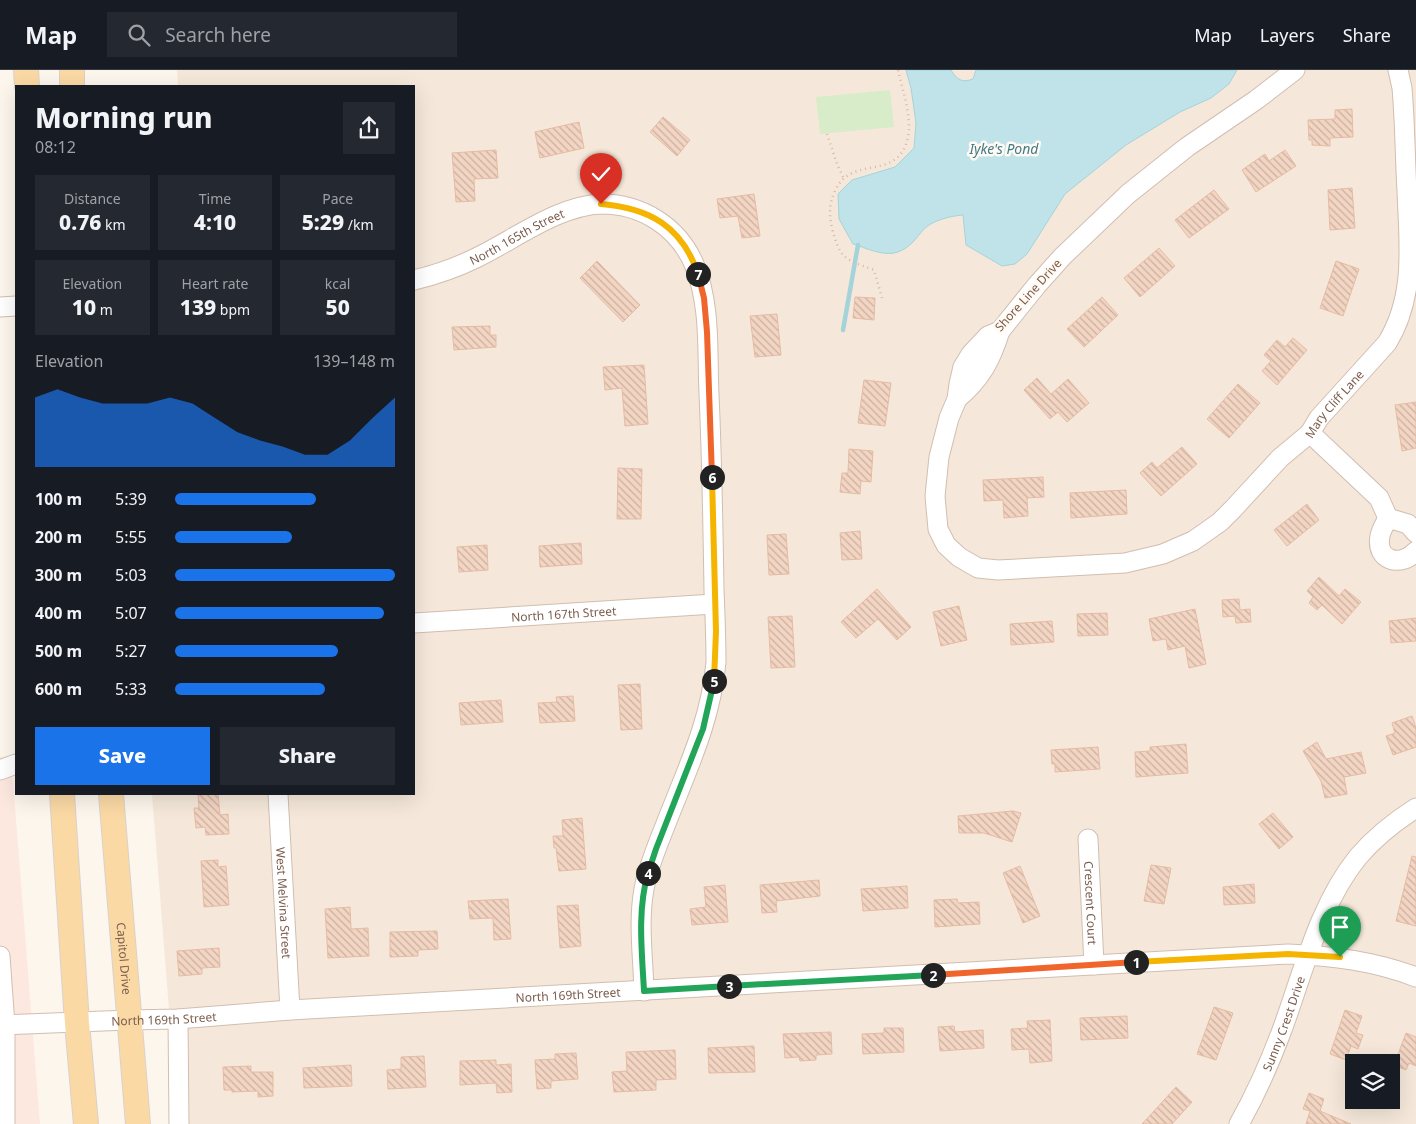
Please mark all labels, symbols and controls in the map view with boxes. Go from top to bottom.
search box [107,12,457,57]
text: Map [25,18,77,51]
icon: search [125,21,153,49]
text: Search here [165,22,271,48]
text: Map [1194,23,1232,47]
text: Layers [1260,23,1315,47]
text: Share [1343,23,1391,47]
text: Morning run [35,98,213,136]
button: share [343,102,395,154]
text: 08:12 [35,136,76,158]
water label: Iyke's Pond [969,139,1039,158]
pin [580,153,622,204]
icon: check [587,160,615,188]
text: Distance [64,189,121,208]
text: Time [199,189,231,208]
text: Pace [322,189,353,208]
street label: North 165th Street [466,204,567,268]
text: 0.76 [59,208,101,236]
text: 4:10 [194,208,236,236]
text: 5:29 [302,208,344,236]
text: km [101,215,126,234]
text: /km [344,215,374,234]
street label: Shore Line Drive [991,255,1065,335]
pin: 7 [686,262,710,286]
text: 7 [694,265,703,284]
text: Elevation [62,274,122,293]
text: Heart rate [182,274,248,293]
text: kcal [325,274,350,293]
text: 10 [72,293,96,321]
text: 139 [180,293,216,321]
text: 50 [326,293,350,321]
text: m [96,300,113,319]
text: bpm [216,300,250,319]
text: Elevation [35,350,103,372]
text: 139–148 m [313,350,395,372]
street label: Mary Cliff Lane [1301,366,1367,441]
pin: 6 [700,464,724,490]
text: 6 [708,468,717,487]
text: 100 m [35,488,82,510]
text: 5:39 [115,488,147,510]
text: 200 m [35,526,82,548]
text: 5:55 [115,526,147,548]
text: 300 m [35,564,82,586]
text: 5:03 [115,564,147,586]
text: 400 m [35,602,82,624]
text: 5:07 [115,602,147,624]
street label: North 167th Street [511,602,617,625]
text: 500 m [35,640,82,662]
text: 5:27 [115,640,147,662]
pin: 5 [702,668,726,694]
text: 5 [710,672,719,691]
text: 600 m [35,678,82,700]
text: 5:33 [115,678,147,700]
button: Save [35,727,210,785]
button: Share [220,727,395,785]
street label: West Melvina Street [272,847,296,960]
pin: 4 [636,860,660,886]
street label: Crescent Court [1081,861,1102,946]
text: 4 [644,864,653,883]
pin [1319,906,1361,957]
icon: arrive [1326,913,1354,941]
street label: Capitol Drive [113,922,136,995]
pin: 1 [1124,950,1148,974]
text: 1 [1132,953,1141,972]
pin: 2 [920,962,946,988]
text: 2 [929,966,938,985]
pin: 3 [716,974,742,998]
street label: Sunny Crest Drive [1258,974,1308,1074]
text: 3 [725,977,734,996]
street label: North 169th Street [515,983,622,1006]
street label: North 169th Street [111,1007,218,1029]
map controls [1345,1054,1400,1109]
button: layers [1345,1054,1400,1109]

